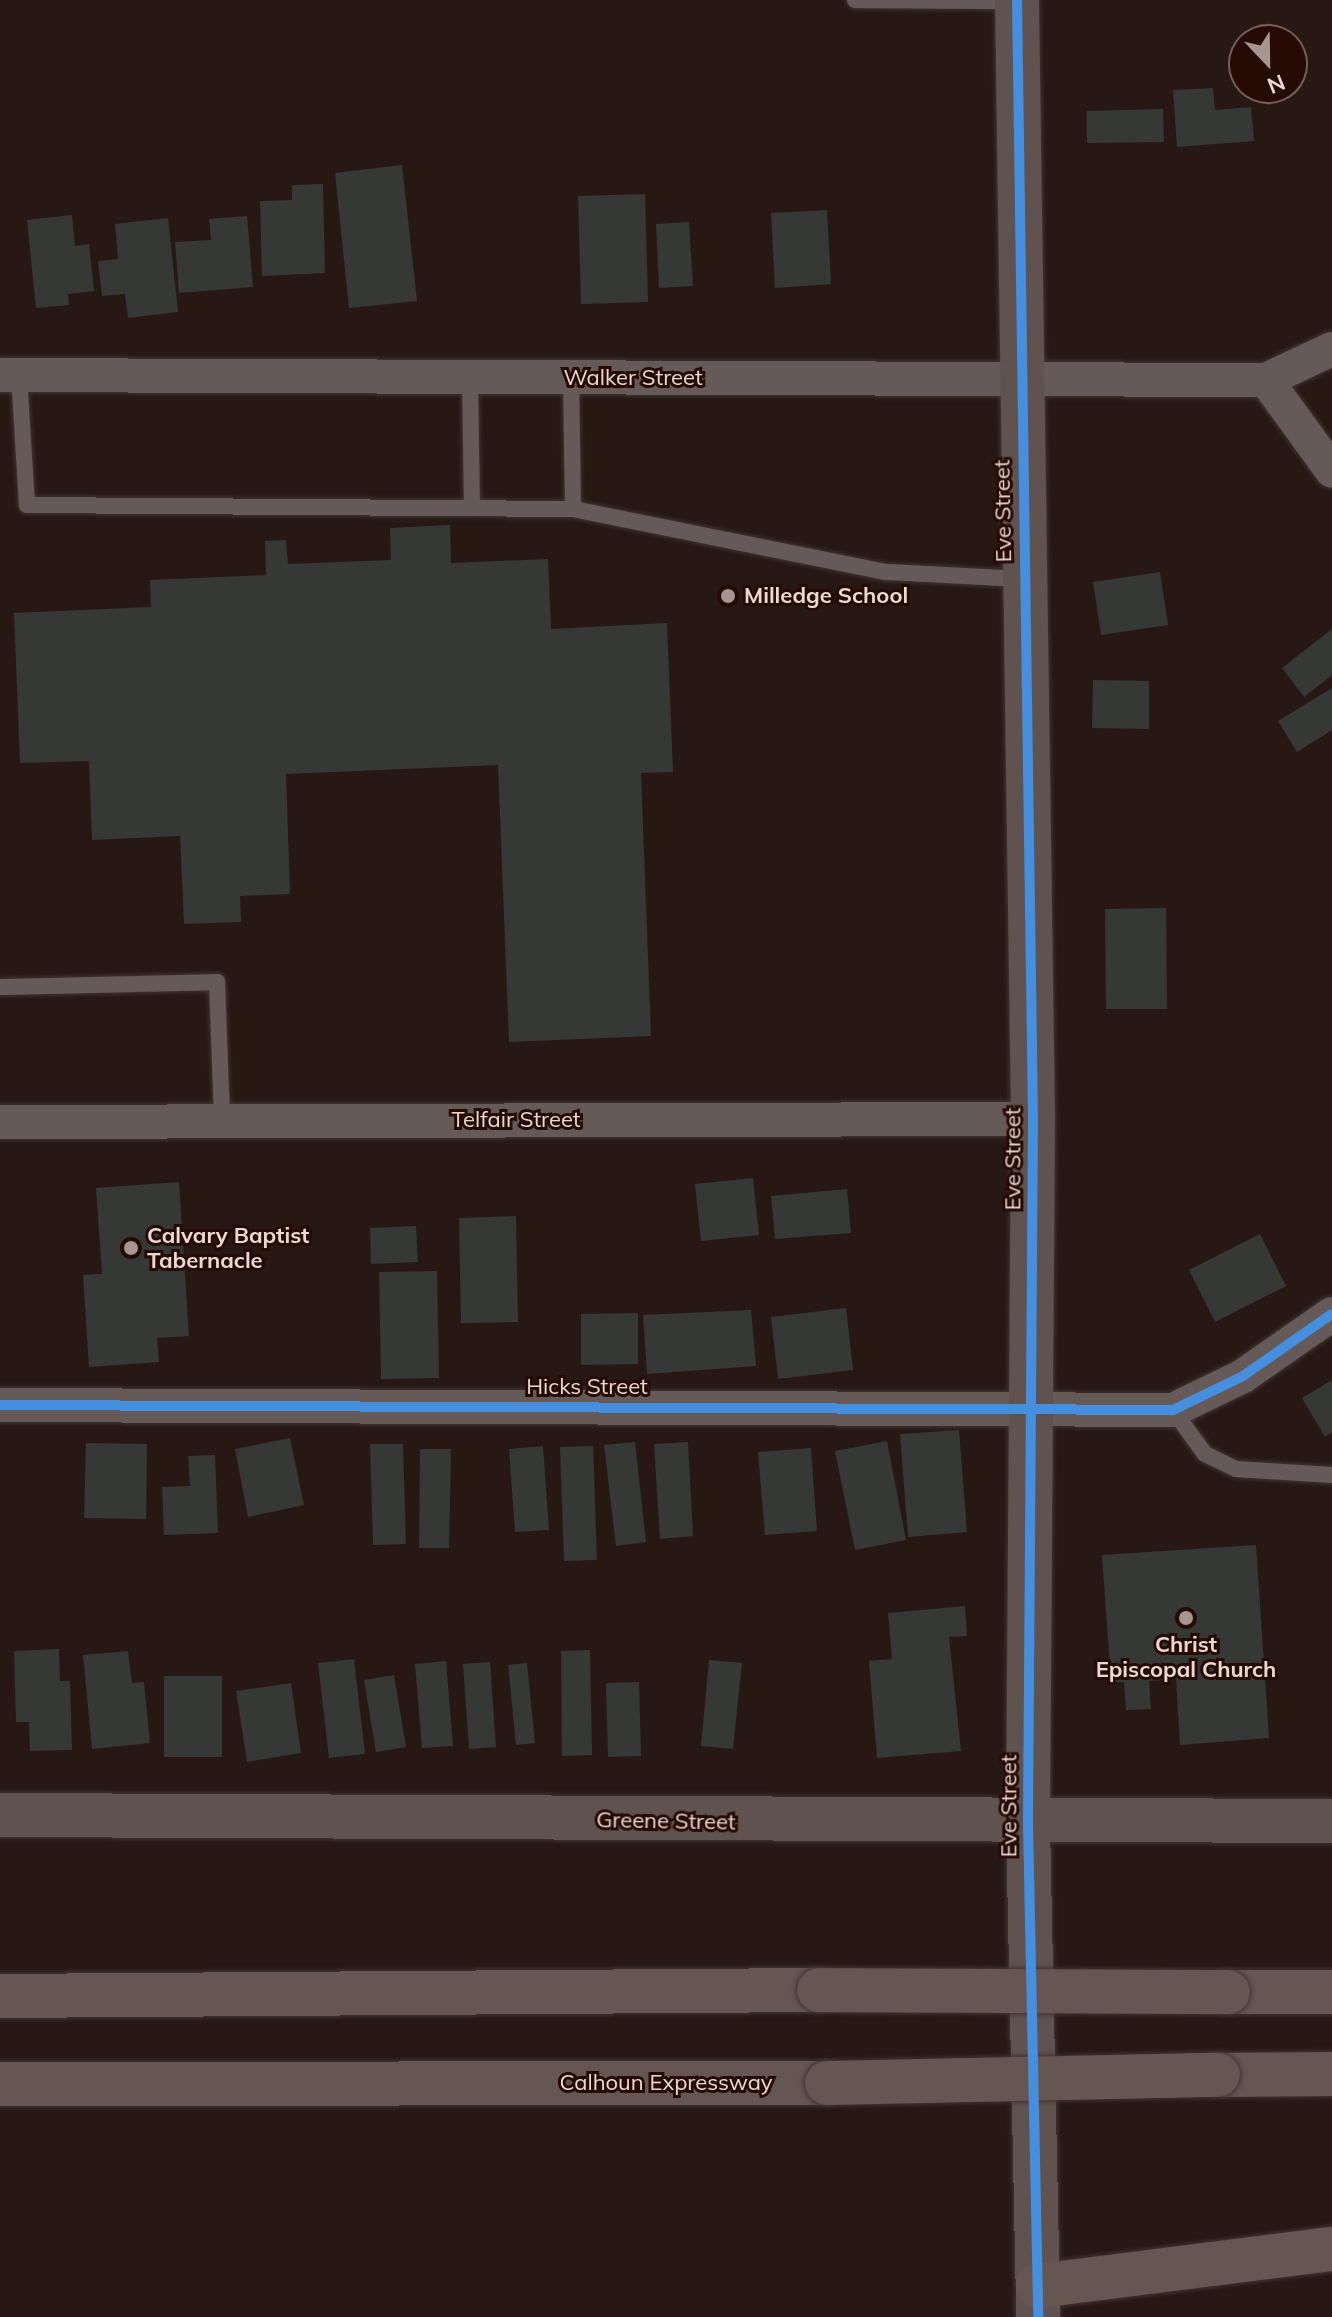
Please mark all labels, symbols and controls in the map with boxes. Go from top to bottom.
north arrow [1228,24,1308,104]
text: N [1263,68,1289,100]
street label: Walker Street [563,365,703,391]
street label: Eve Street [989,459,1017,563]
place label: Milledge School [744,583,908,609]
marker: Milledge School [719,587,737,605]
street label: Telfair Street [451,1107,581,1133]
street label: Eve Street [1000,1108,1026,1210]
place label: Calvary Baptist Tabernacle [147,1222,309,1274]
marker: Calvary Baptist Tabernacle [122,1239,140,1257]
street label: Hicks Street [526,1374,648,1400]
marker: Christ Episcopal Church [1177,1609,1195,1627]
place label: Christ Episcopal Church [1096,1631,1276,1682]
street label: Eve Street [996,1755,1022,1857]
street label: Greene Street [596,1807,736,1835]
street label: Calhoun Expressway [560,2070,772,2096]

